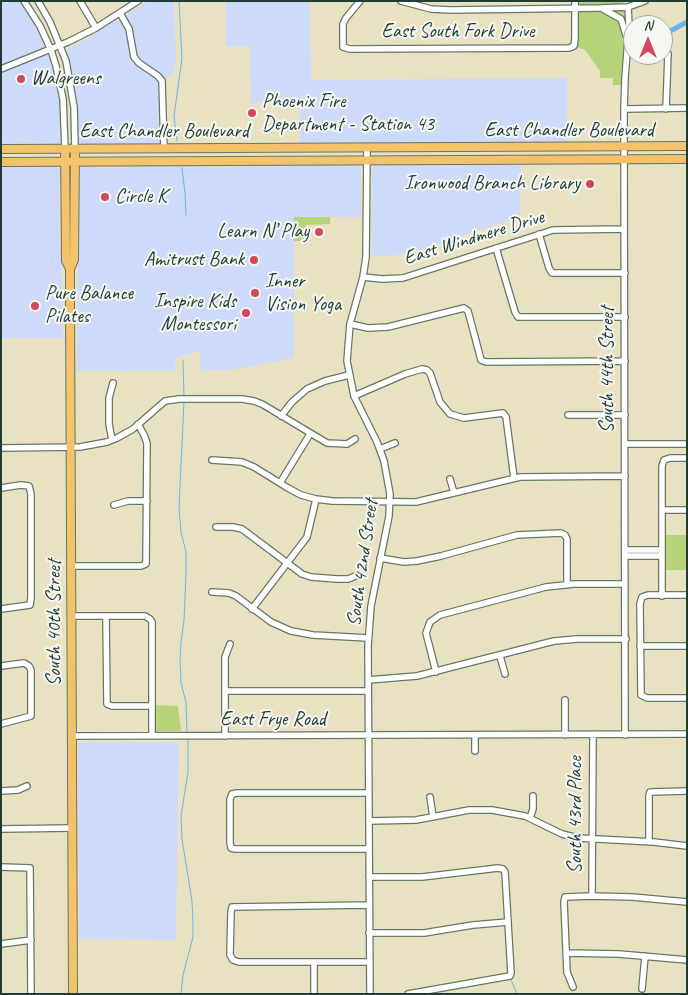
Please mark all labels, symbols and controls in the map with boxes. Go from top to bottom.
north arrow [623,15,673,65]
text: N [644,17,652,34]
street label: East South Fork Drive [381,20,535,44]
place label: Walgreens [31,67,101,91]
marker: Walgreens [15,73,27,85]
place label: Phoenix Fire Department - Station 43 [262,90,434,137]
marker: Phoenix Fire Department - Station 43 [246,107,258,119]
street label: East Chandler Boulevard [485,119,653,143]
street label: East Chandler Boulevard [80,120,248,144]
place label: Ironwood Branch Library [405,172,580,196]
marker: Ironwood Branch Library [584,178,596,190]
place label: Circle K [115,185,167,209]
marker: Circle K [99,191,111,203]
street label: East Windmere Drive [401,205,547,271]
place label: Learn N’ Play [217,220,309,244]
marker: Learn N’ Play [313,226,325,238]
place label: Amitrust Bank [144,248,244,272]
marker: Amitrust Bank [248,254,260,266]
place label: Inner Vision Yoga [265,270,341,317]
place label: Pure Balance Pilates [45,282,133,329]
marker: Inner Vision Yoga [249,287,261,299]
place label: Inspire Kids Montessori [154,290,236,337]
marker: Pure Balance Pilates [29,300,41,312]
marker: Inspire Kids Montessori [240,307,252,319]
street label: South 44th Street [596,307,620,433]
street label: South 42nd Street [342,498,384,628]
street label: South 40th Street [43,560,67,686]
street label: East Frye Road [220,708,326,732]
street label: South 43rd Place [564,756,588,874]

